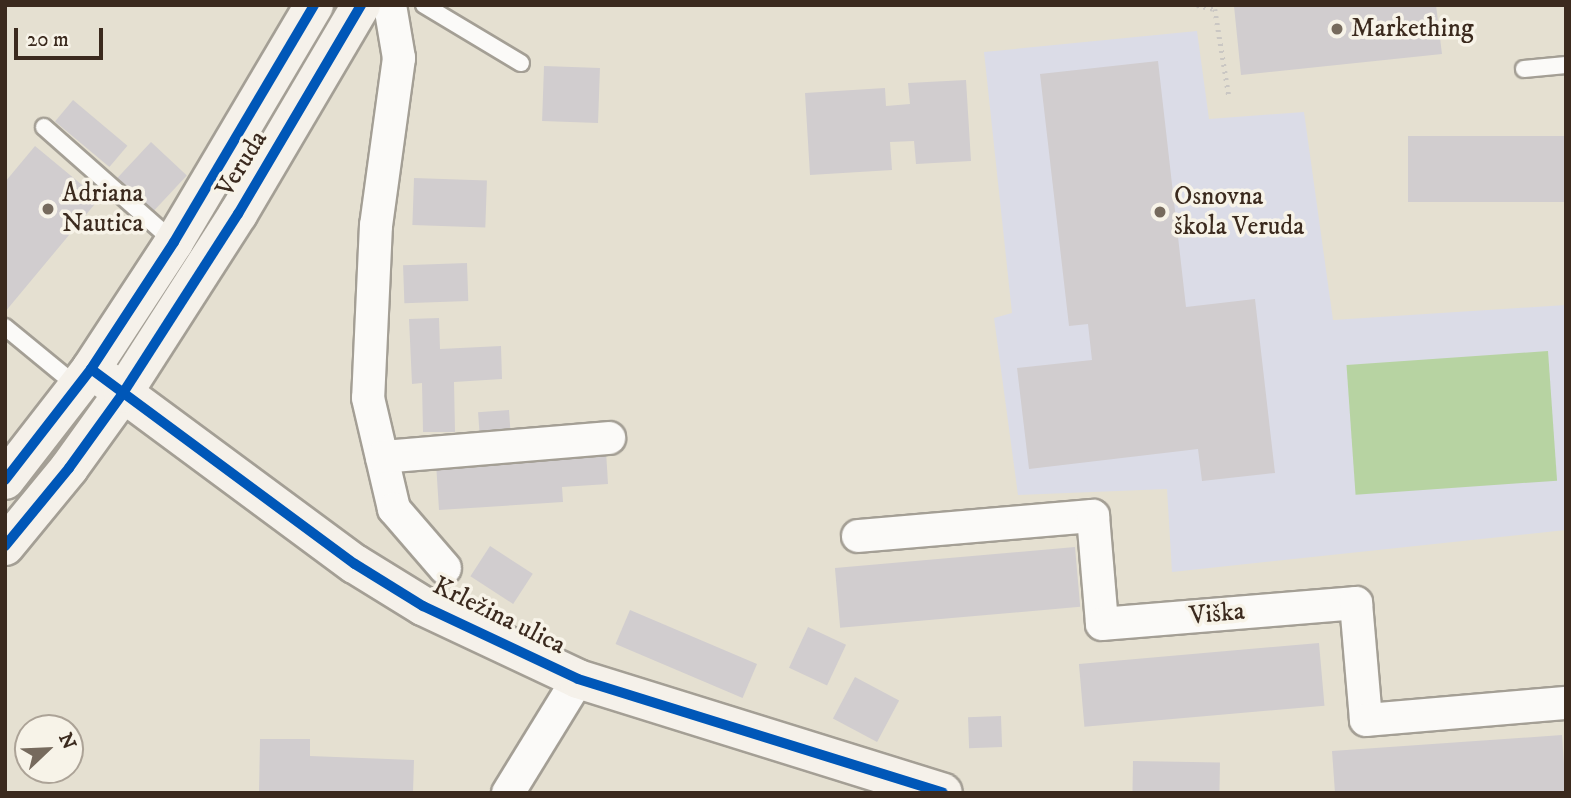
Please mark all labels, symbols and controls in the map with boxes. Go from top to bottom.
place label: Markething [1351,13,1474,45]
scale bar [18,14,107,58]
marker: Markething [1329,21,1345,37]
text: 20 m [27,27,69,53]
street label: Veruda [210,125,274,203]
place label: Adriana Nautica [62,178,144,240]
place label: Osnovna škola Veruda [1174,181,1304,242]
marker: Adriana Nautica [40,201,56,217]
marker: Osnovna škola Veruda [1152,204,1168,220]
street label: Krležina ulica [428,570,570,662]
street label: Viška [1188,596,1246,632]
north arrow [14,714,84,784]
text: N [53,730,81,753]

